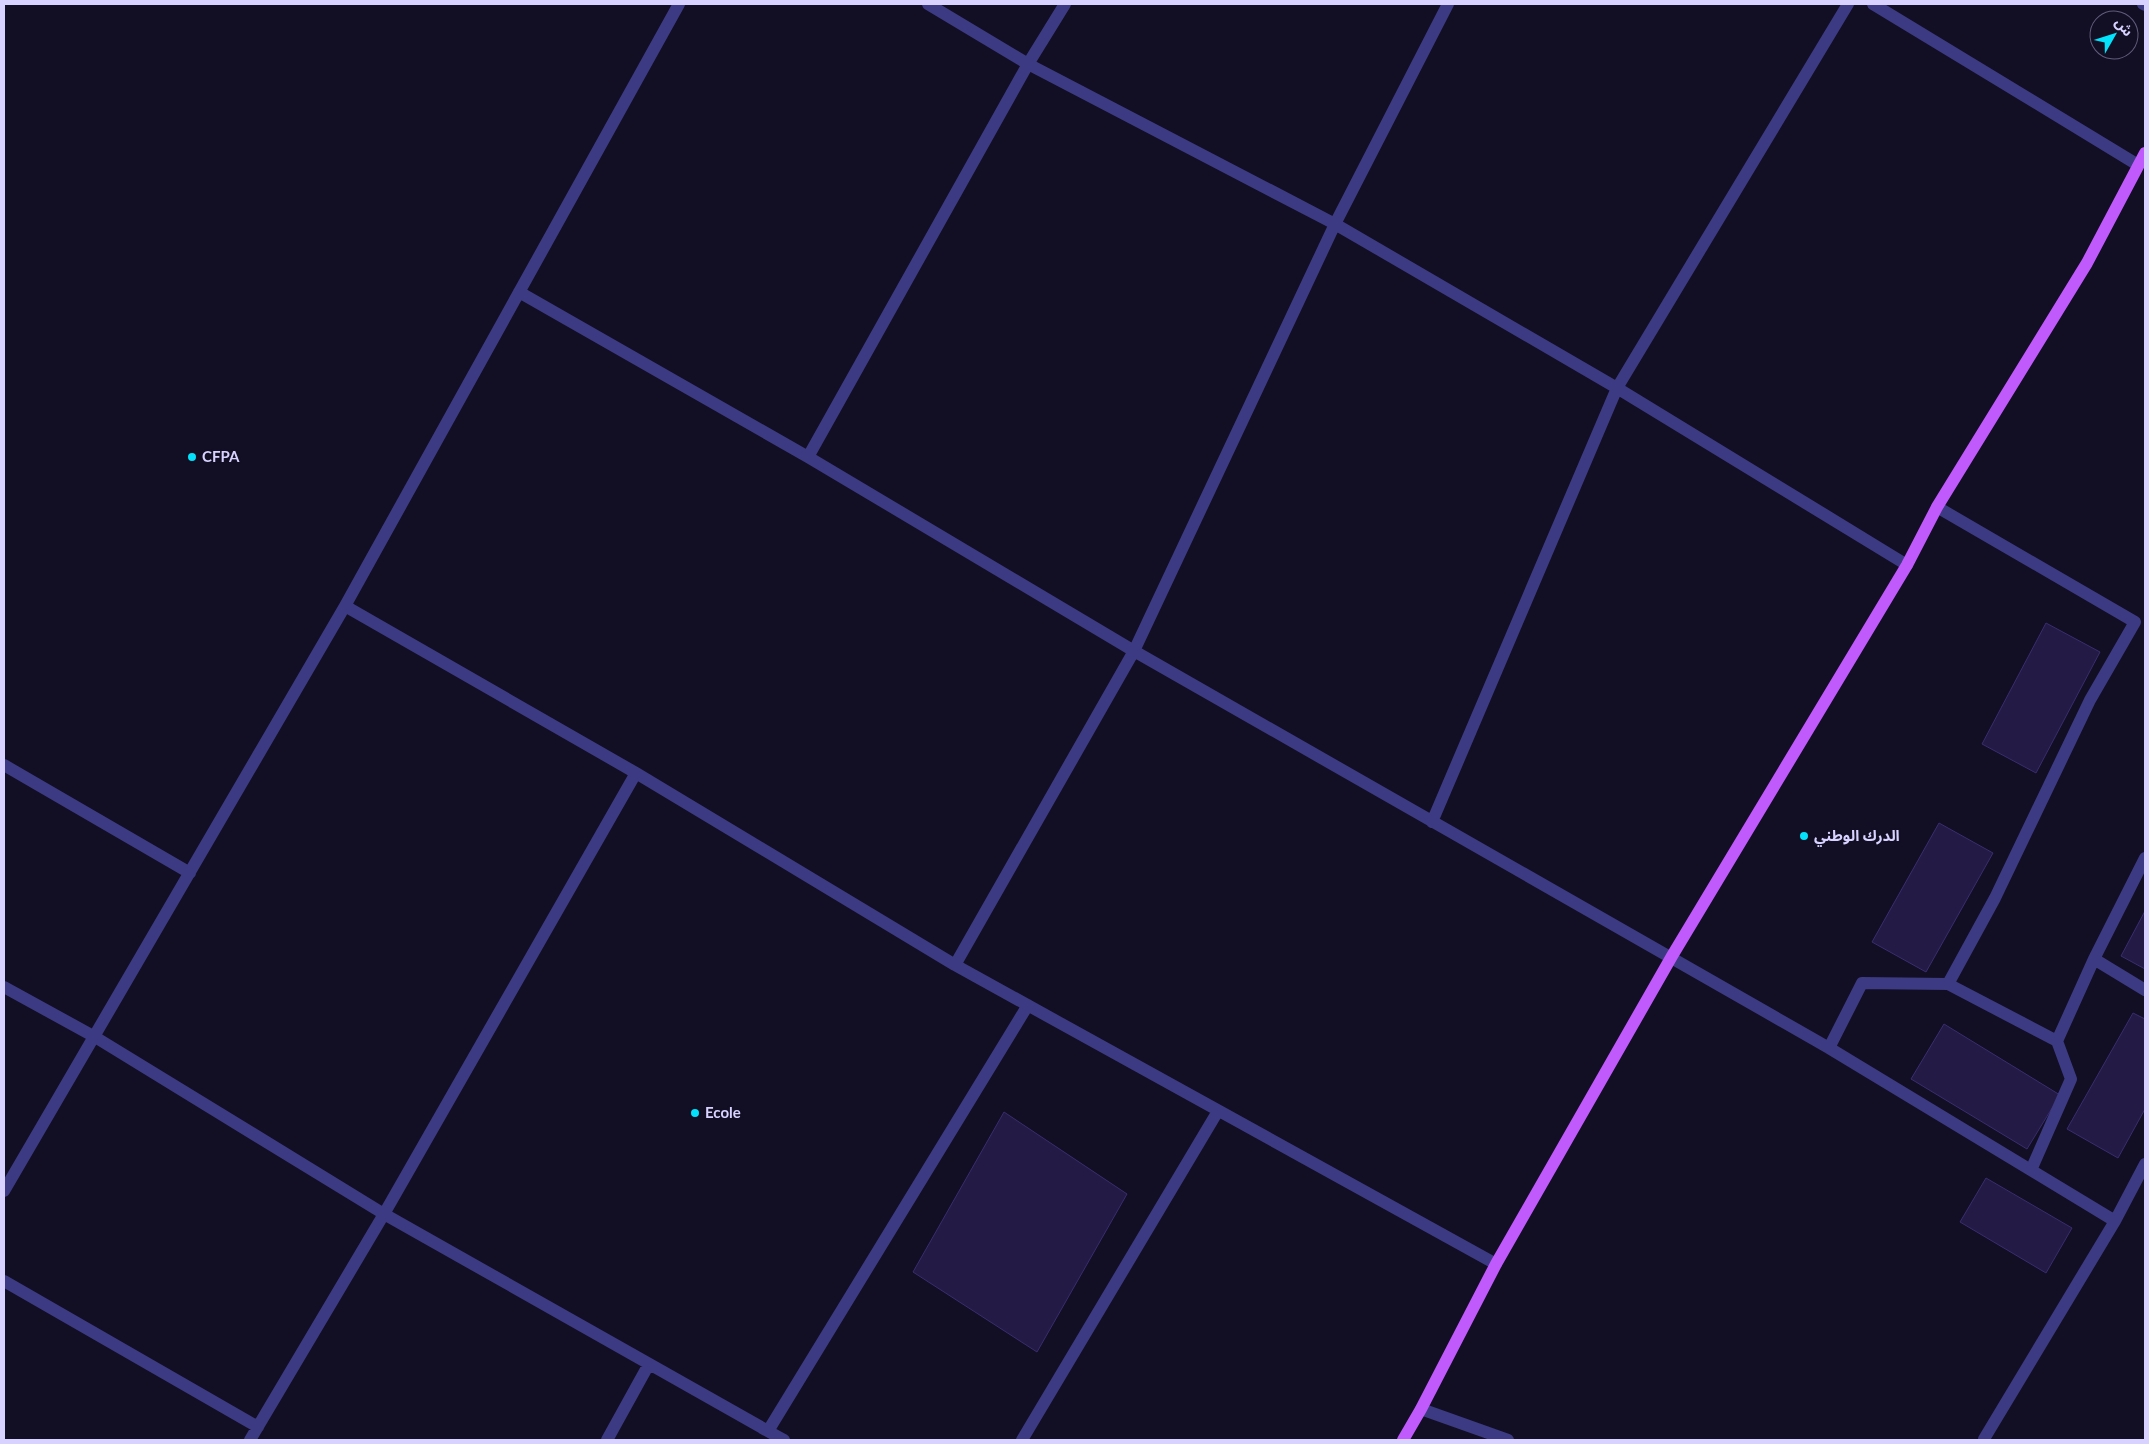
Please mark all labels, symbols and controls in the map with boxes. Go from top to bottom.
north arrow [2089,10,2139,60]
text: ش [2112,14,2137,39]
place label: CFPA [202,447,240,465]
marker: CFPA [186,451,198,463]
place label: الدرك الوطني [1814,826,1900,847]
marker: الدرك الوطني [1798,830,1810,842]
place label: Ecole [705,1103,741,1121]
marker: Ecole [689,1107,701,1119]

